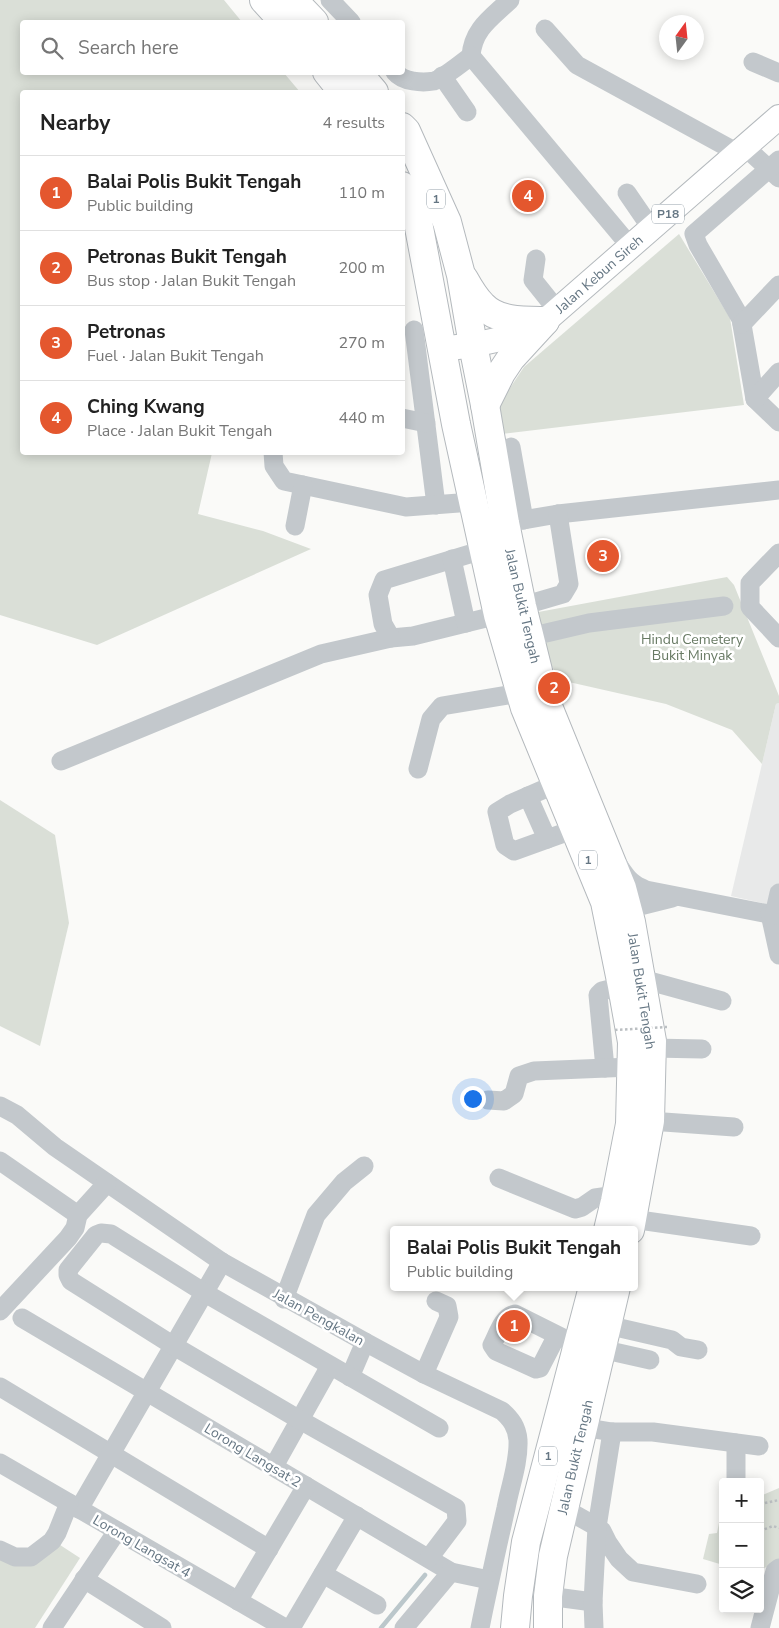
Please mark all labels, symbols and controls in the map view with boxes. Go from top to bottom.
north arrow [659,15,704,60]
search box [20,20,405,75]
icon: search [38,34,66,62]
text: Search here [78,35,179,61]
text: Nearby [40,109,110,137]
text: 4 results [323,112,385,134]
text: Balai Polis Bukit Tengah [87,169,301,195]
pin: 4 [512,177,544,215]
text: 1 [51,182,61,204]
text: 110 m [338,182,385,204]
road number: 1 [427,190,445,208]
text: Public building [87,195,193,217]
road number: P18 [652,204,684,223]
street label: Jalan Kebun Sireh [551,231,647,319]
text: Petronas Bukit Tengah [87,244,287,270]
text: 2 [51,257,61,279]
text: 200 m [338,257,385,279]
text: Bus stop · Jalan Bukit Tengah [87,270,296,292]
text: Petronas [87,319,166,345]
text: 3 [51,332,61,354]
text: 270 m [338,332,385,354]
text: Fuel · Jalan Bukit Tengah [87,345,264,367]
text: Ching Kwang [87,394,205,420]
text: 4 [51,407,61,429]
text: 440 m [338,407,385,429]
text: Place · Jalan Bukit Tengah [87,420,272,442]
pin: 3 [587,537,619,575]
street label: Jalan Bukit Tengah [500,546,545,665]
park label: Hindu Cemetery Bukit Minyak [641,630,744,665]
pin: 2 [538,669,570,707]
road number: 1 [579,850,597,870]
street label: Jalan Bukit Tengah [623,931,660,1051]
your location [460,1086,486,1112]
popup [390,1226,638,1291]
text: Balai Polis Bukit Tengah [407,1235,621,1261]
text: Public building [407,1261,513,1283]
street label: Jalan Pengkalan [269,1284,368,1350]
pin: 1 [498,1307,530,1345]
street label: Jalan Bukit Tengah [553,1398,598,1517]
street label: Lorong Langsat 2 [201,1419,305,1492]
road number: 1 [539,1446,557,1465]
map controls [719,1478,764,1613]
button: + [719,1478,764,1523]
street label: Lorong Langsat 4 [89,1511,194,1582]
button: − [719,1523,764,1568]
button: layers [719,1568,764,1613]

